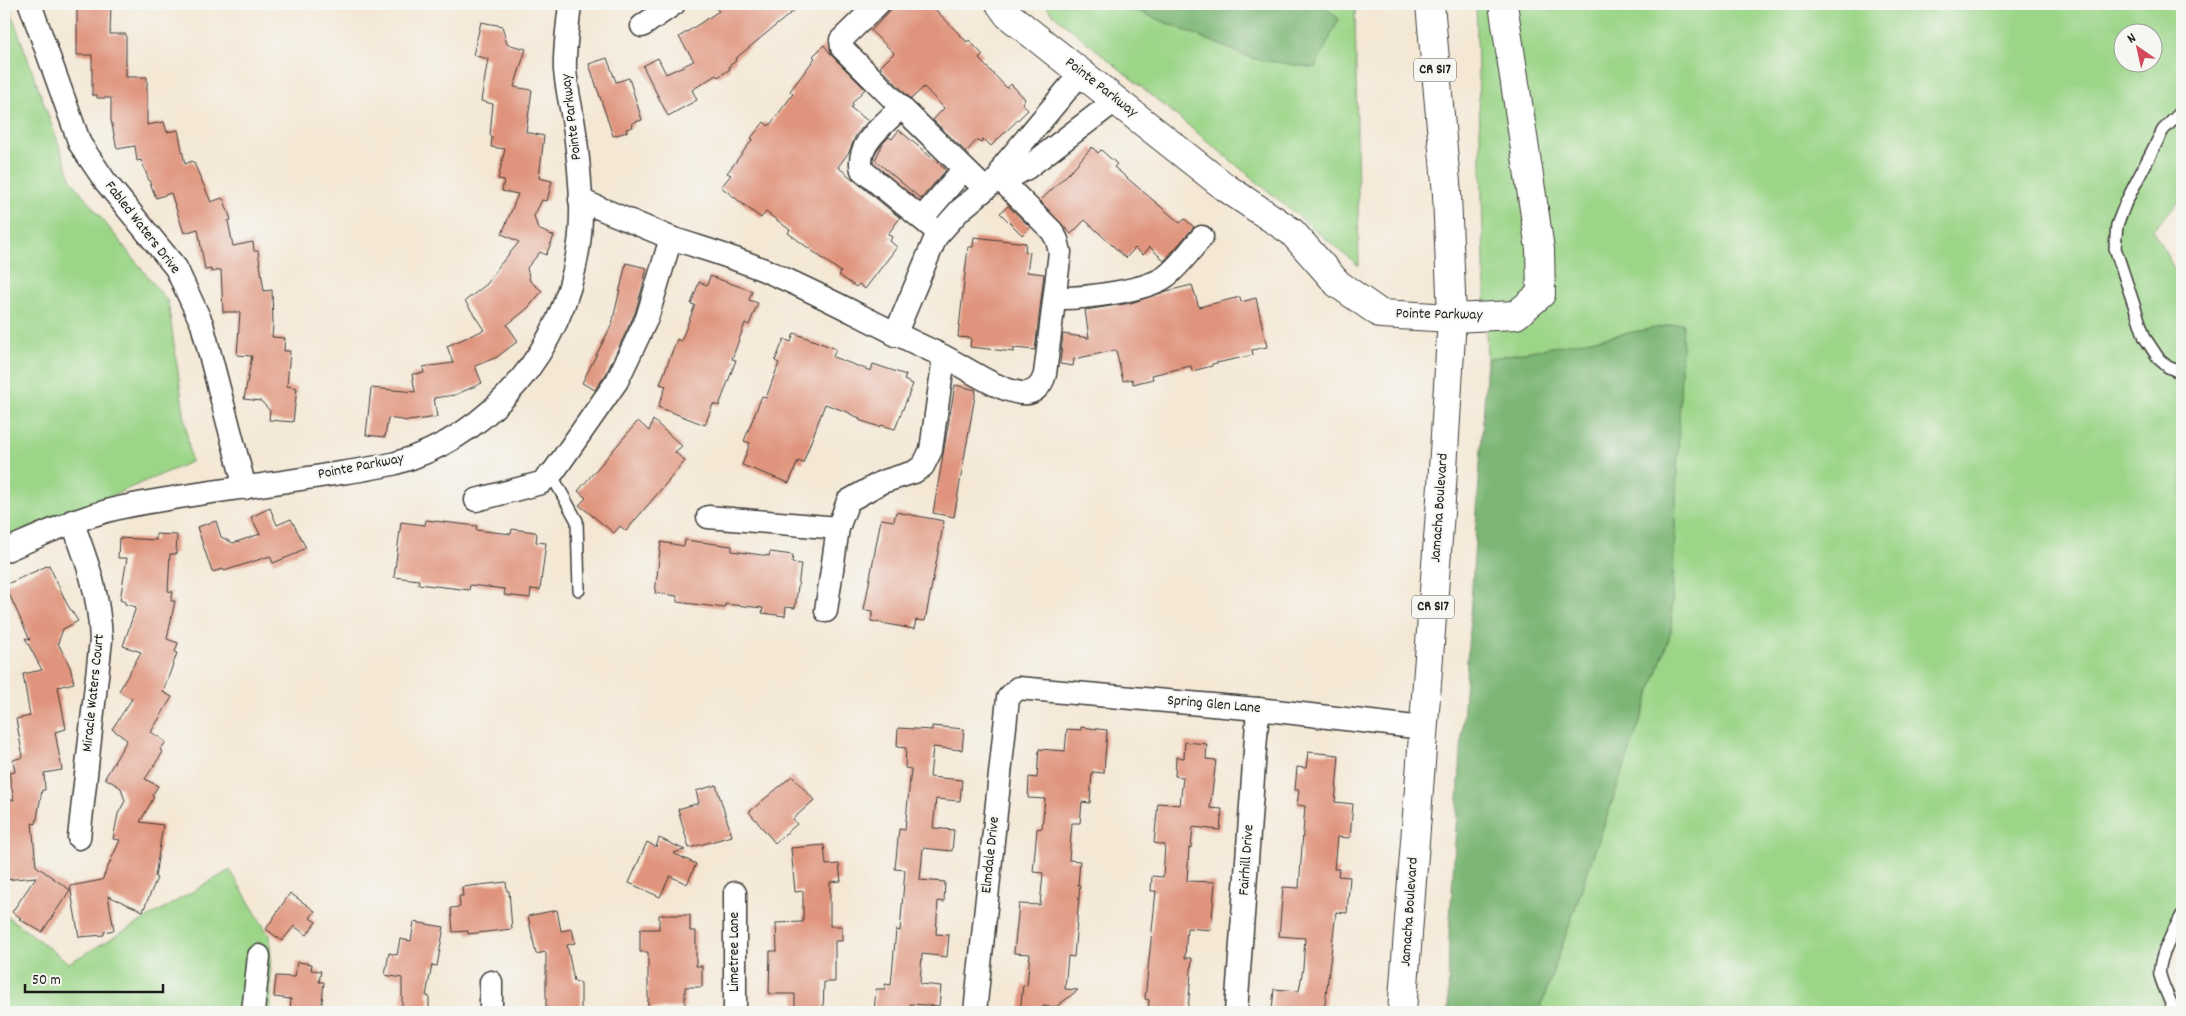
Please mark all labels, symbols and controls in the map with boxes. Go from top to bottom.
north arrow [2114,22,2164,72]
text: N [2123,29,2140,49]
street label: Pointe Parkway [1060,53,1143,124]
road number: CR S17 [1414,58,1456,82]
street label: Pointe Parkway [556,72,588,162]
street label: Fabled Waters Drive [99,177,186,280]
street label: Pointe Parkway [1395,303,1484,327]
street label: Pointe Parkway [316,448,407,486]
street label: Jamacha Boulevard [1425,453,1455,563]
road number: CR S17 [1412,596,1454,618]
street label: Miracle Waters Court [77,632,111,753]
street label: Spring Glen Lane [1166,690,1262,720]
street label: Elmdale Drive [976,815,1006,895]
street label: Fairhill Drive [1234,823,1260,896]
street label: Jamacha Boulevard [1395,857,1425,967]
street label: Limetree Lane [724,911,746,992]
scale bar [25,961,162,993]
text: 50 m [32,970,61,992]

